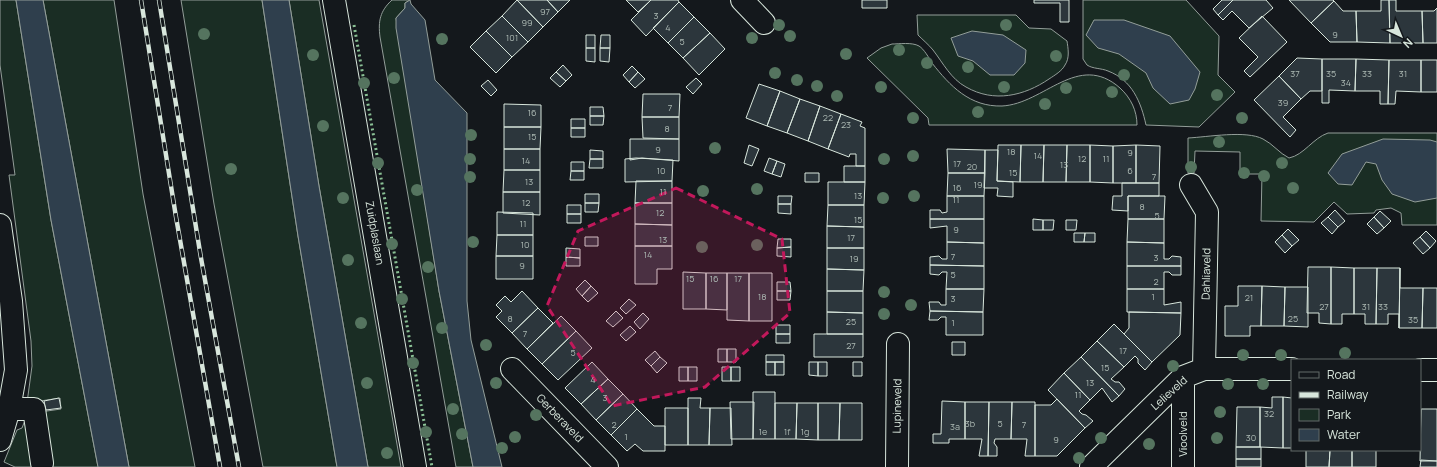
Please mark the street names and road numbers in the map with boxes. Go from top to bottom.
street label: Zuidplaslaan [362,200,388,266]
street label: Dahliaveld [1198,248,1213,300]
street label: Lelieveld [1147,372,1190,413]
street label: Lupineveld [889,378,904,434]
street label: Gerberaveld [534,390,587,445]
street label: Vioolveld [1175,411,1190,457]

